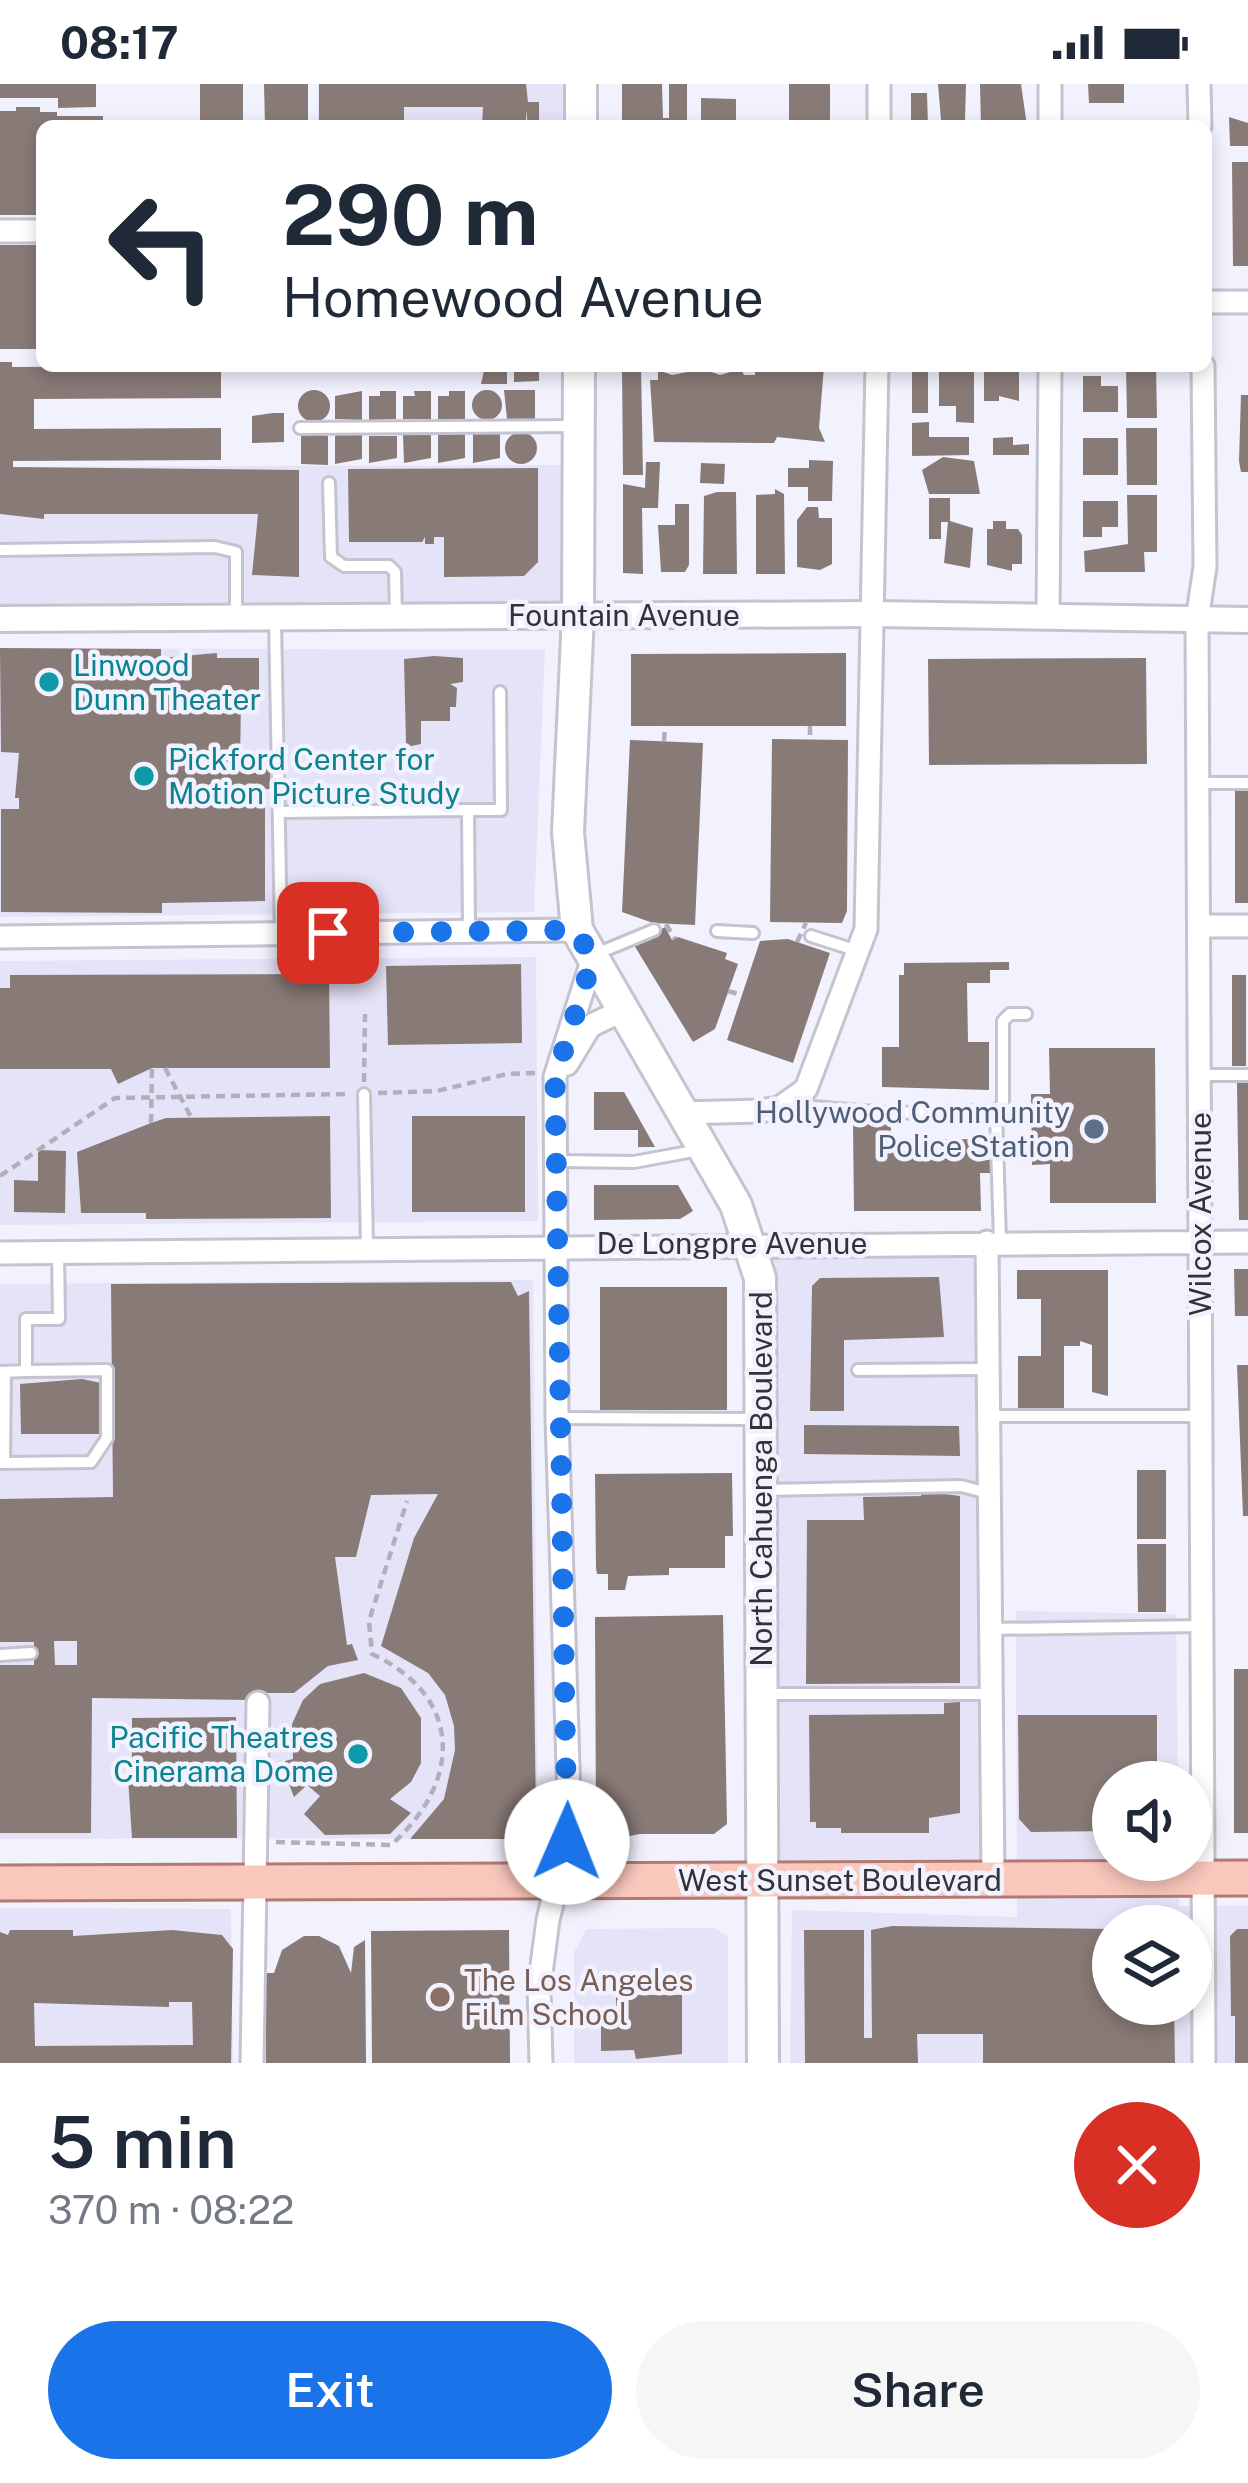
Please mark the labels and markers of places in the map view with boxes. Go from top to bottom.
place label: Linwood Dunn Theater [73,647,261,717]
marker: Linwood Dunn Theater [36,669,62,695]
place label: Pickford Center for Motion Picture Study [168,741,461,811]
marker: Pickford Center for Motion Picture Study [131,763,157,789]
pin [277,882,379,984]
place label: Hollywood Community Police Station [755,1094,1070,1164]
marker: Hollywood Community Police Station [1081,1116,1107,1142]
place label: Pacific Theatres Cinerama Dome [109,1719,334,1789]
marker: Pacific Theatres Cinerama Dome [345,1741,371,1767]
place label: The Los Angeles Film School [464,1962,693,2032]
marker: The Los Angeles Film School [427,1984,453,2010]

